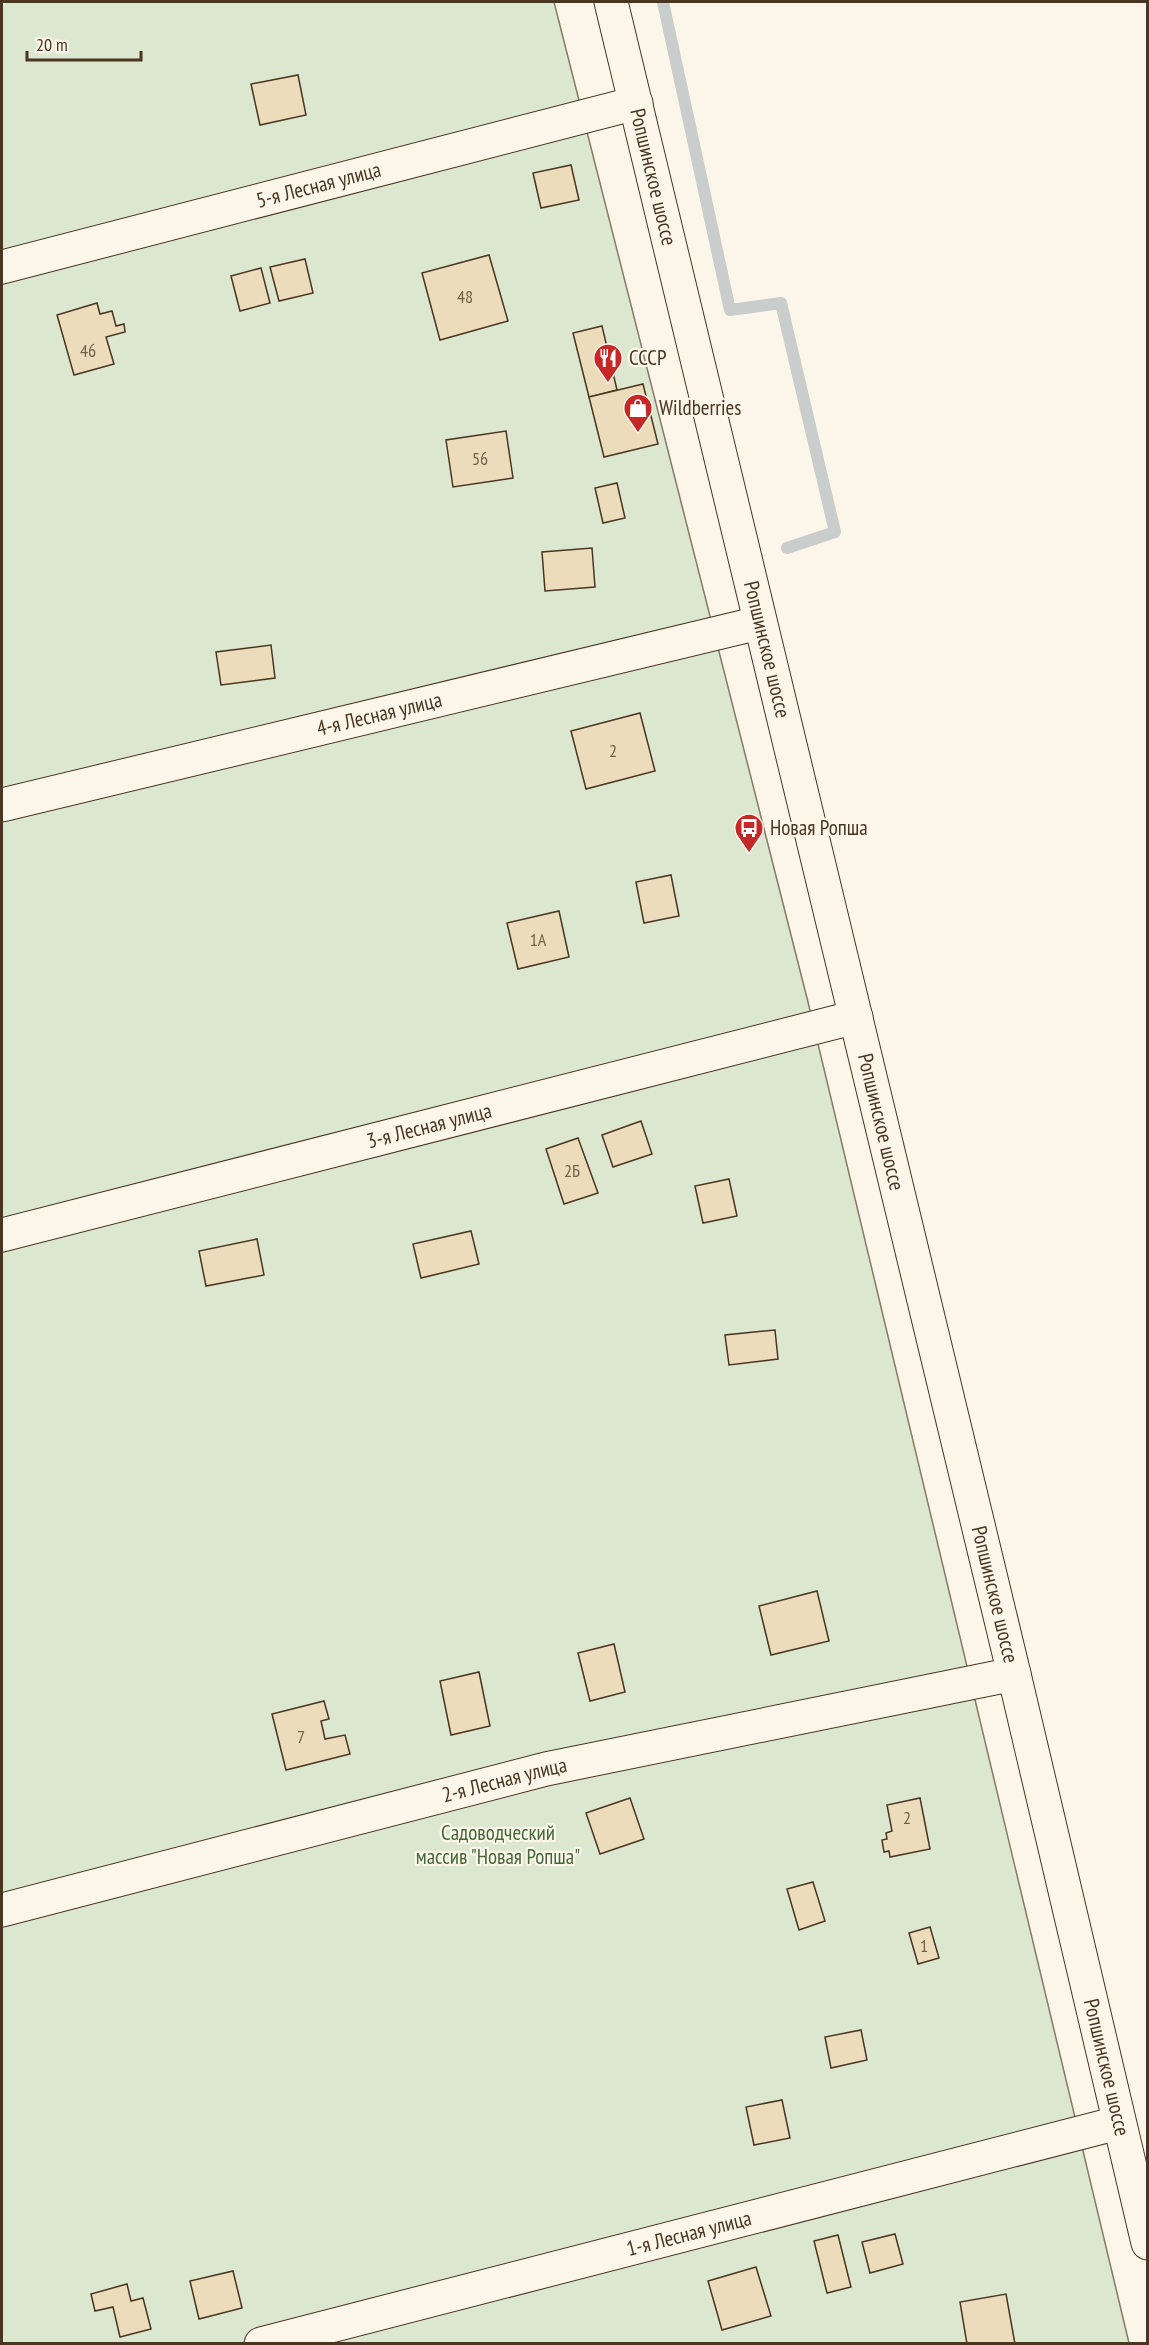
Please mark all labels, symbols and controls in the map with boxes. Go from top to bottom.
scale bar [27,24,141,62]
text: 20 m [36,33,68,56]
street label: Ропшинское шоссе [624,106,683,248]
street label: 5-я Лесная улица [253,156,384,214]
house number: 48 [457,285,473,308]
house number: 46 [80,339,96,362]
restaurant icon: СССР [592,342,624,384]
place label: СССР [629,344,666,371]
shop icon: Wildberries [622,392,654,434]
place label: Wildberries [659,394,741,421]
house number: 56 [472,447,488,470]
street label: Ропшинское шоссе [738,578,797,721]
street label: 4-я Лесная улица [314,686,444,742]
house number: 2 [609,739,617,762]
bus stop icon: Новая Ропша [733,812,765,854]
place label: Новая Ропша [770,814,868,841]
house number: 1А [530,928,547,951]
street label: Ропшинское шоссе [852,1051,911,1193]
street label: 3-я Лесная улица [364,1097,494,1154]
house number: 2Б [564,1159,580,1182]
street label: Ропшинское шоссе [966,1523,1025,1665]
house number: 7 [297,1725,305,1748]
street label: 2-я Лесная улица [439,1751,569,1808]
house number: 2 [903,1806,911,1829]
park label: Садоводческий массив "Новая Ропша" [416,1819,580,1870]
house number: 1 [920,1934,928,1957]
street label: Ропшинское шоссе [1078,1996,1136,2138]
street label: 1-я Лесная улица [624,2204,754,2262]

